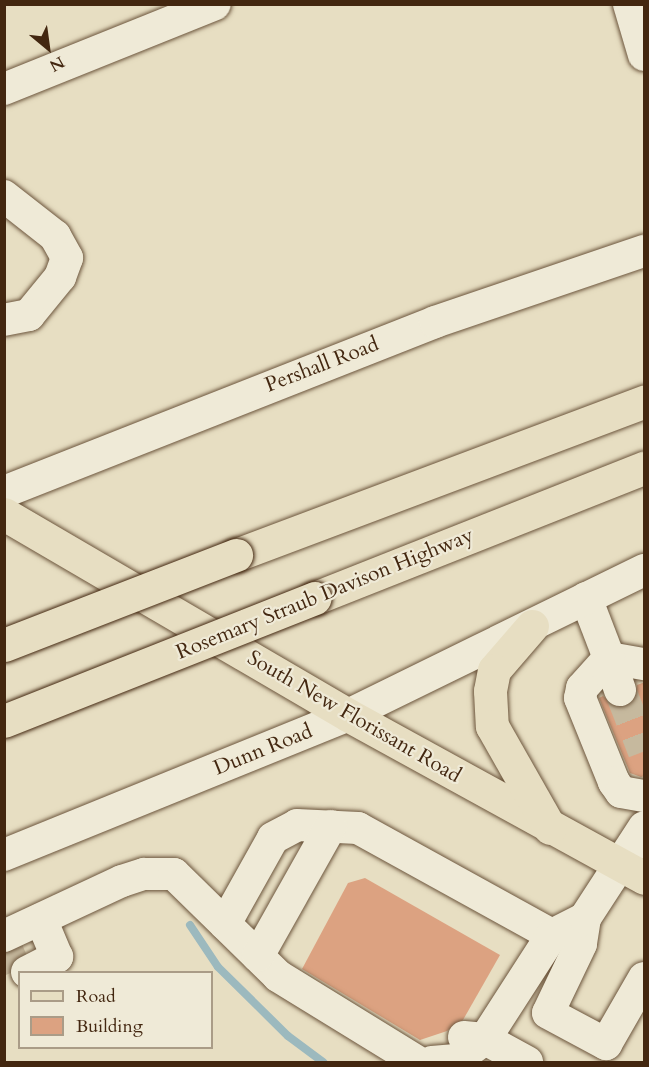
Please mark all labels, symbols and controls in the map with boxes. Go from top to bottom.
north arrow [18,18,78,78]
text: N [45,51,68,77]
street label: Pershall Road [262,332,382,398]
street label: Rosemary Straub Davison Highway [173,523,477,665]
street label: South New Florissant Road [243,645,465,789]
street label: Dunn Road [210,719,316,781]
legend [18,971,213,1049]
text: Road [76,984,116,1009]
text: Building [76,1014,143,1039]

